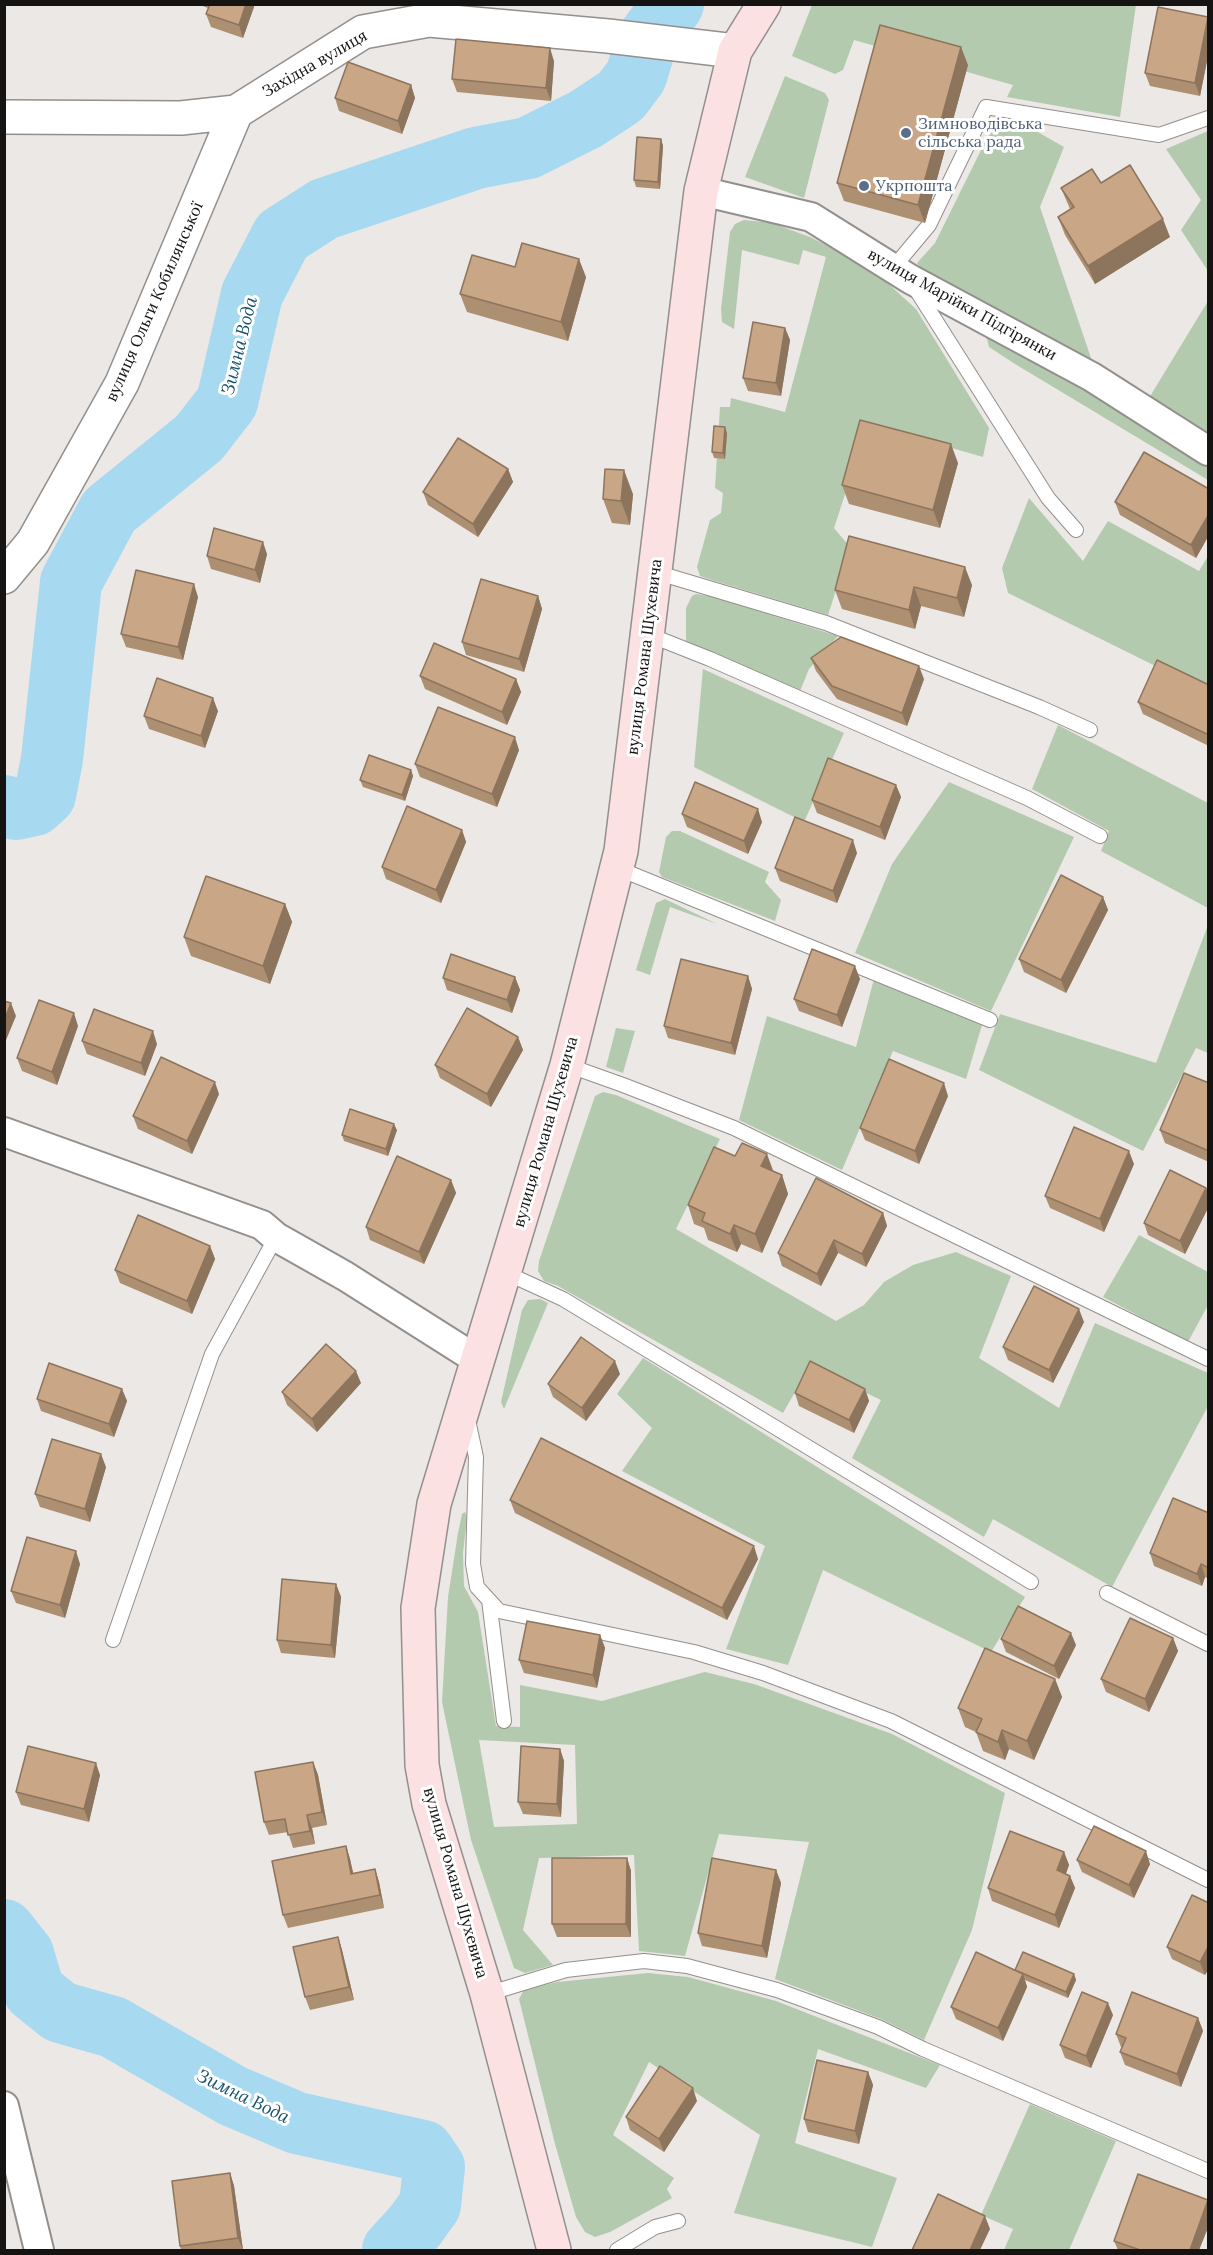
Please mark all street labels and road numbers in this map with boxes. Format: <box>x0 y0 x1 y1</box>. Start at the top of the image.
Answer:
street label: Західна вулиця <box>259 26 371 102</box>
street label: вулиця Ольги Кобилянської <box>102 199 208 405</box>
street label: вулиця Марійки Підгірянки <box>864 245 1060 365</box>
street label: вулиця Романа Шухевича <box>623 558 667 756</box>
street label: вулиця Романа Шухевича <box>510 1034 582 1230</box>
street label: вулиця Романа Шухевича <box>419 1785 491 1981</box>

